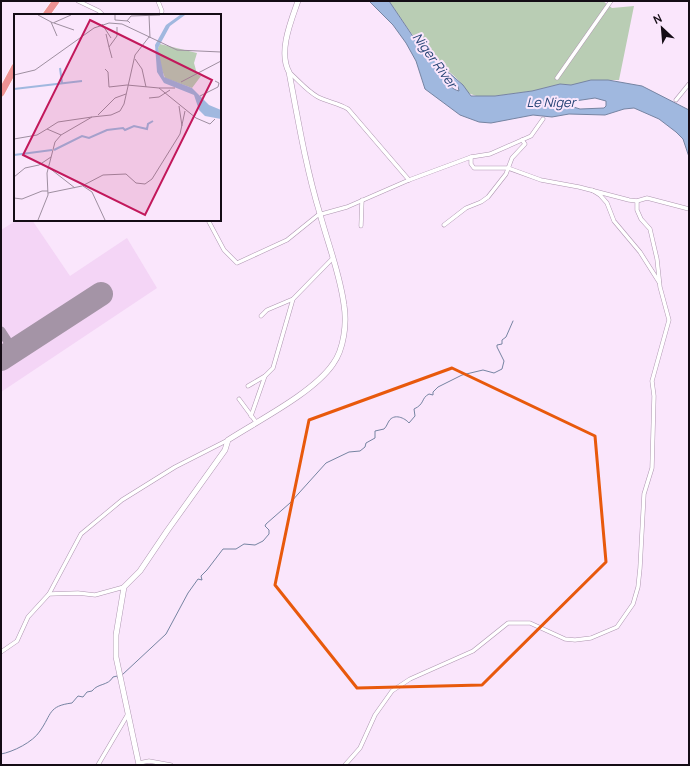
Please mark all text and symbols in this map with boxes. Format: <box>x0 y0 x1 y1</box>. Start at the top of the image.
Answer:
north arrow <box>642 8 682 48</box>
text: N <box>651 10 664 27</box>
inset map <box>14 14 221 221</box>
water label: Niger River <box>409 29 463 93</box>
water label: Le Niger <box>527 93 578 111</box>

